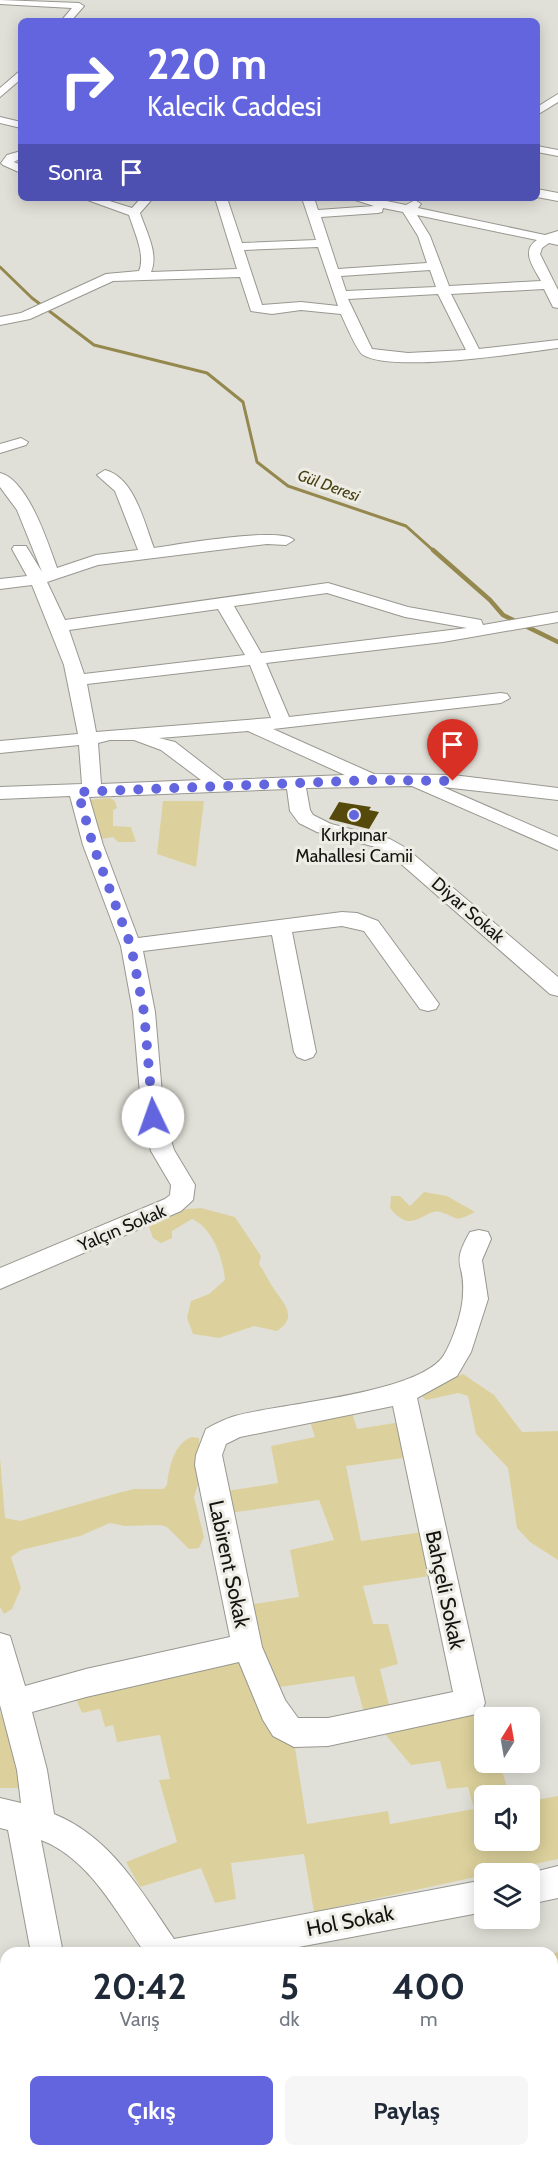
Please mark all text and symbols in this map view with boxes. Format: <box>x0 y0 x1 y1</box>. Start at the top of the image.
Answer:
text: 220 m <box>147 38 267 90</box>
icon: right <box>48 42 126 120</box>
text: Kalecik Caddesi <box>147 90 322 123</box>
icon: arrive <box>115 156 148 189</box>
text: Sonra <box>48 159 103 186</box>
water label: Gül Deresi <box>295 465 363 506</box>
pin <box>427 719 478 781</box>
icon: arrive <box>436 728 469 761</box>
marker: Kırkpınar Mahallesi Camii <box>347 808 361 822</box>
place label: Kırkpınar Mahallesi Camii <box>295 824 413 867</box>
street label: Diyar Sokak <box>427 872 510 948</box>
position arrow <box>121 1085 185 1149</box>
street label: Yalçın Sokak <box>74 1199 170 1257</box>
street label: Labirent Sokak <box>204 1498 255 1631</box>
street label: Bahçeli Sokak <box>421 1528 470 1652</box>
north arrow <box>474 1707 540 1773</box>
map controls <box>474 1707 540 1929</box>
button: sound <box>474 1785 540 1851</box>
button: layers <box>474 1863 540 1929</box>
street label: Hol Sokak <box>304 1900 396 1941</box>
text: 20:42 <box>93 1964 187 2008</box>
text: 5 <box>280 1964 299 2008</box>
text: 400 <box>392 1964 465 2008</box>
text: Varış <box>120 2007 160 2031</box>
text: dk <box>279 2007 299 2031</box>
text: m <box>420 2007 437 2031</box>
button: Çıkış <box>30 2076 273 2145</box>
button: Paylaş <box>285 2076 528 2145</box>

